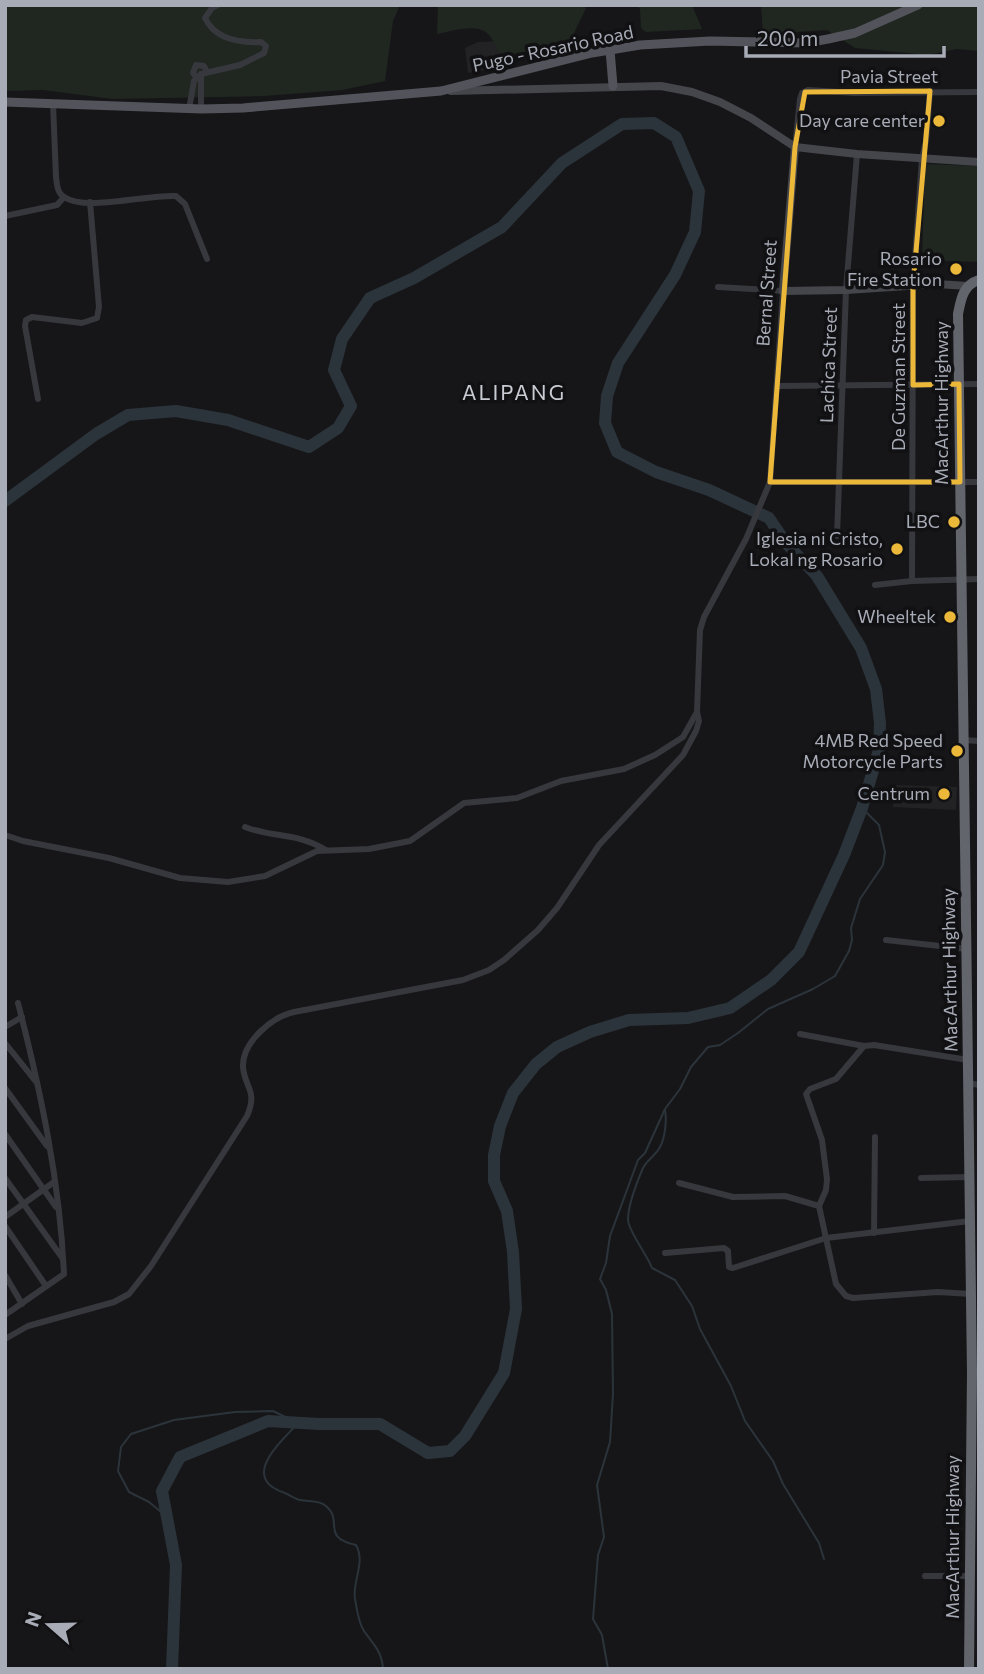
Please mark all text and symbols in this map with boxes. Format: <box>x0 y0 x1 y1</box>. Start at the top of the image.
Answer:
scale bar <box>746 14 944 58</box>
street label: Pugo - Rosario Road <box>470 20 635 76</box>
text: 200 m <box>757 25 818 50</box>
street label: Pavia Street <box>840 65 938 87</box>
place label: Day care center <box>799 109 925 131</box>
marker: Day care center <box>931 113 947 129</box>
street label: Bernal Street <box>751 239 781 347</box>
place label: Rosario Fire Station <box>847 247 942 290</box>
marker: Rosario Fire Station <box>948 261 964 277</box>
street label: De Guzman Street <box>887 303 909 451</box>
street label: Lachica Street <box>815 307 841 423</box>
street label: MacArthur Highway <box>930 321 952 485</box>
district label: ALIPANG <box>462 379 566 404</box>
place label: LBC <box>906 510 940 532</box>
marker: LBC <box>946 514 962 530</box>
place label: Iglesia ni Cristo, Lokal ng Rosario <box>749 527 883 570</box>
marker: Iglesia ni Cristo, Lokal ng Rosario <box>889 541 905 557</box>
place label: Wheeltek <box>857 605 936 627</box>
marker: Wheeltek <box>942 609 958 625</box>
place label: 4MB Red Speed Motorcycle Parts <box>803 729 943 772</box>
marker: 4MB Red Speed Motorcycle Parts <box>949 743 965 759</box>
place label: Centrum <box>858 782 930 804</box>
marker: Centrum <box>936 786 952 802</box>
street label: MacArthur Highway <box>937 888 961 1052</box>
street label: MacArthur Highway <box>941 1455 963 1619</box>
north arrow <box>14 1590 84 1660</box>
text: N <box>19 1608 46 1630</box>

